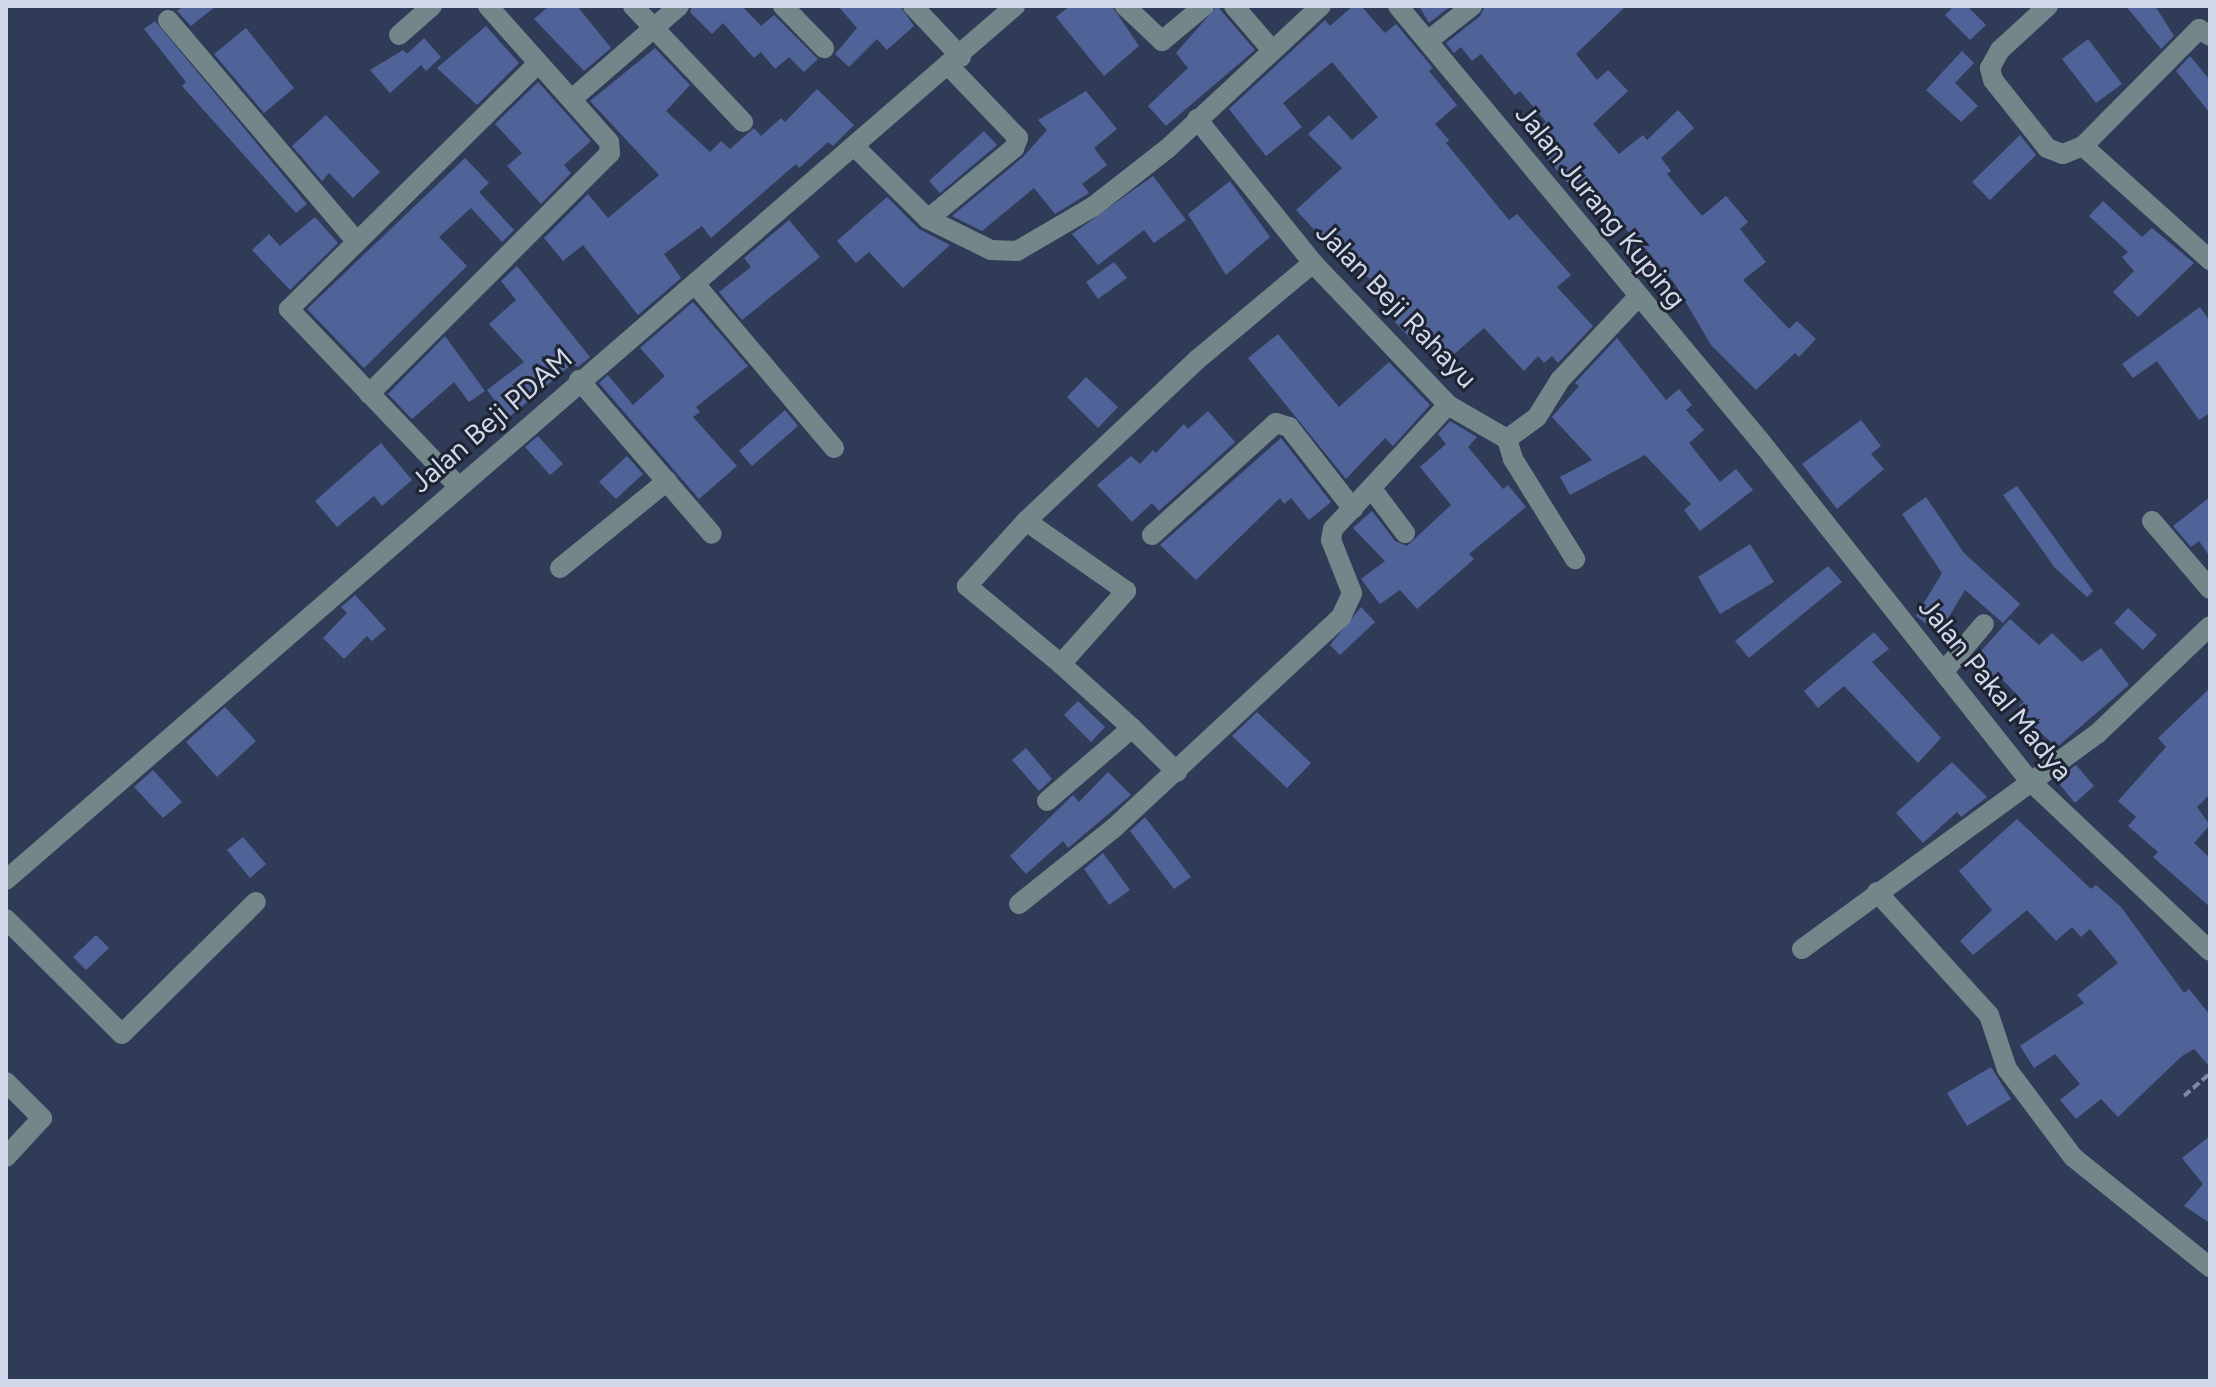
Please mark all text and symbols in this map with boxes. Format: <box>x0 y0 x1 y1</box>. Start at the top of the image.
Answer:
street label: Jalan Jurang Kuping <box>1509 97 1693 315</box>
street label: Jalan Beji Rahayu <box>1310 215 1484 395</box>
street label: Jalan Beji PDAM <box>403 341 579 499</box>
street label: Jalan Pakal Madya <box>1912 591 2080 787</box>

